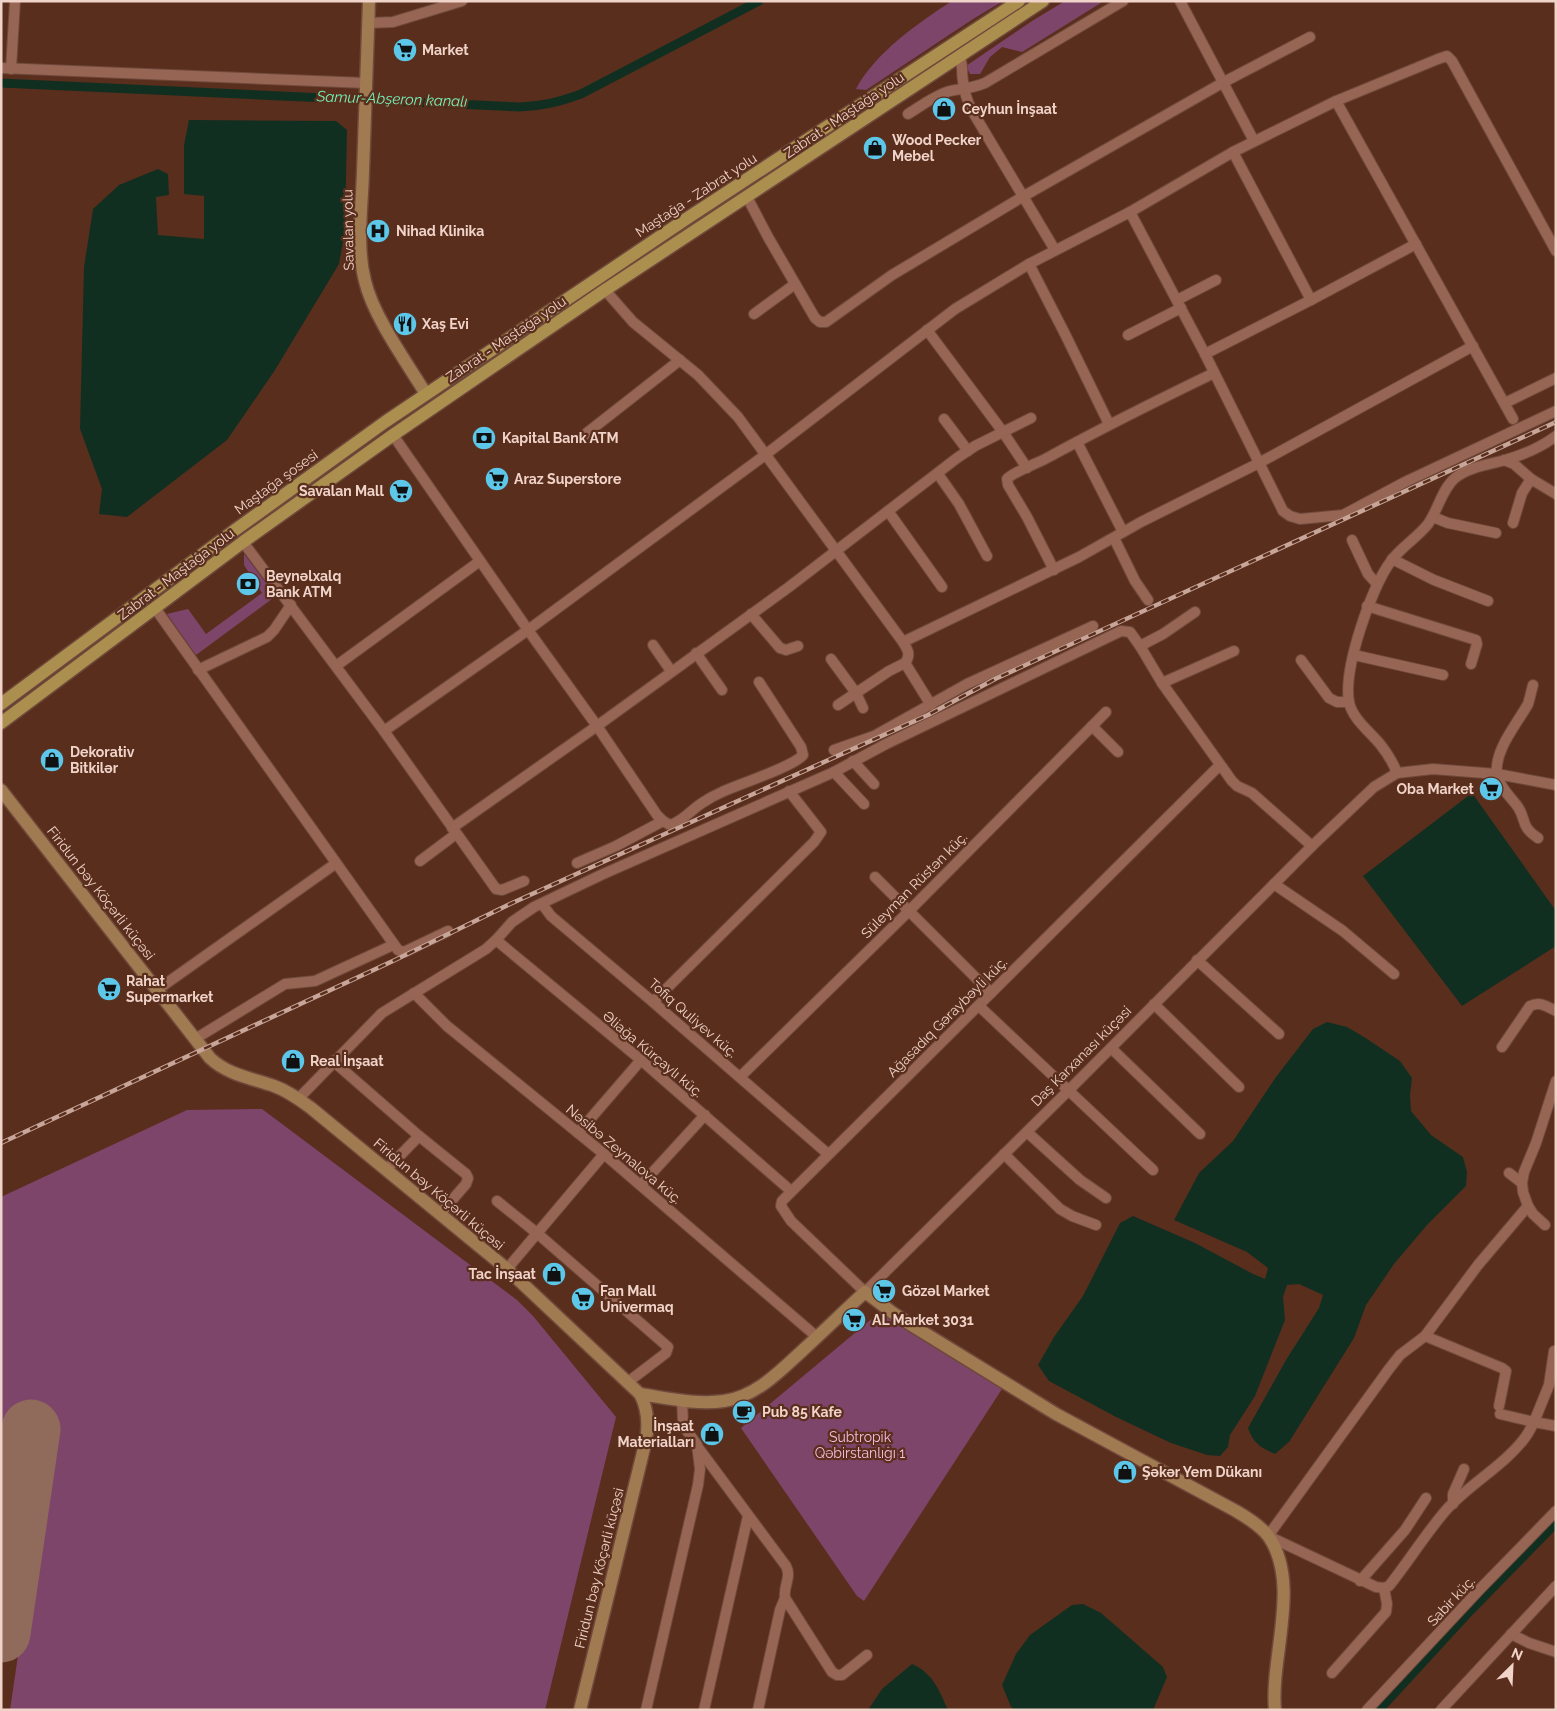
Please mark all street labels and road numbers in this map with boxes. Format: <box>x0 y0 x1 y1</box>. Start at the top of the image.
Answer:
street label: Zabrat - Maştağa yolu <box>781 69 907 161</box>
street label: Maştağa - Zabrat yolu <box>632 150 760 240</box>
street label: Savalan yolu <box>339 189 357 271</box>
street label: Zabrat - Maştağa yolu <box>443 293 569 385</box>
street label: Maştağa şosesi <box>231 447 321 517</box>
street label: Zabrat - Maştağa yolu <box>115 525 237 623</box>
street label: Firidun bəy Köçərli küçəsi <box>44 823 158 963</box>
street label: Süleyman Rüstən küç. <box>858 829 970 941</box>
street label: Ağasadıq Gəraybəyli küç. <box>884 954 1010 1080</box>
street label: Tofiq Quliyev küç. <box>645 975 741 1061</box>
street label: Daş Karxanası küçəsi <box>1028 1003 1134 1109</box>
street label: Əliağa Kürçaylı küç. <box>600 1008 706 1100</box>
street label: Nəsibə Zeynalova küç. <box>563 1101 685 1207</box>
street label: Firidun bəy Köçərli küçəsi <box>371 1135 507 1253</box>
street label: Firidun bəy Köçərli küçəsi <box>571 1486 627 1650</box>
street label: Sabir küç. <box>1424 1573 1478 1629</box>

